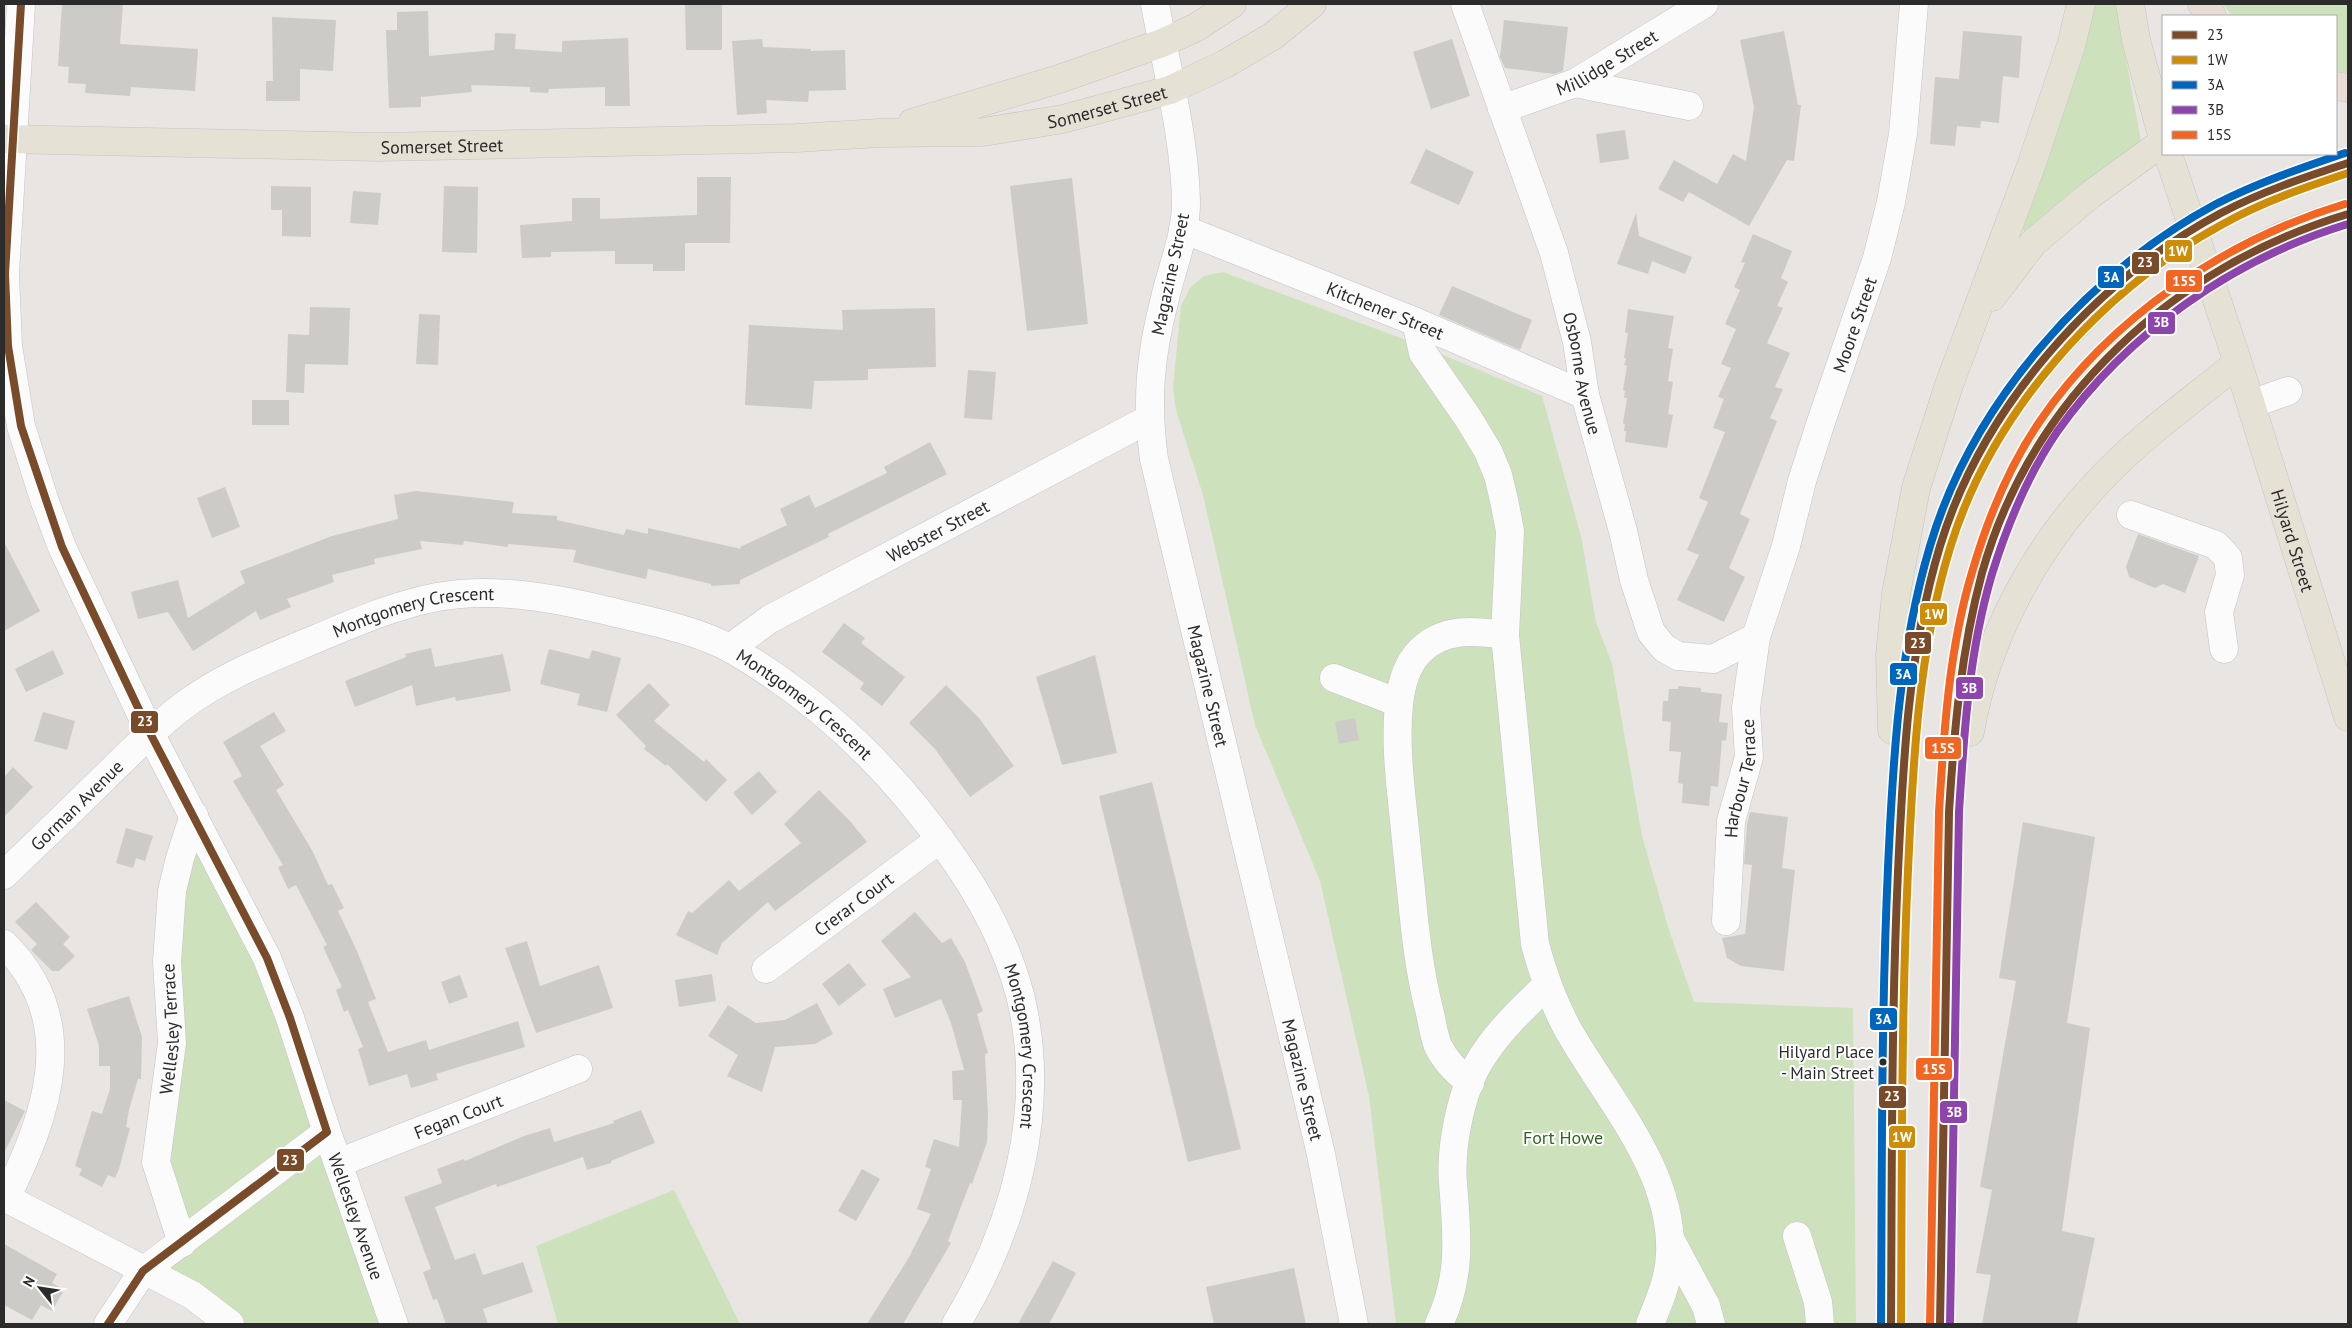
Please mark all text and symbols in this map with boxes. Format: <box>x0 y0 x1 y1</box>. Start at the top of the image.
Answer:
legend <box>2162 15 2337 155</box>
street label: Millidge Street <box>1553 24 1662 100</box>
text: 23 <box>2207 25 2223 44</box>
text: 1W <box>2207 50 2228 69</box>
text: 3A <box>2207 75 2224 94</box>
street label: Somerset Street <box>1046 80 1169 133</box>
text: 3B <box>2207 100 2224 119</box>
text: 15S <box>2207 125 2231 144</box>
street label: Somerset Street <box>380 133 504 158</box>
street label: Magazine Street <box>1146 211 1194 337</box>
line badge: 1W <box>2164 239 2193 263</box>
text: 1W <box>2168 242 2189 260</box>
line badge: 23 <box>2131 251 2160 275</box>
text: 23 <box>2137 253 2153 271</box>
line badge: 3A <box>2097 265 2125 289</box>
text: 3A <box>2103 268 2120 286</box>
line badge: 15S <box>2165 269 2203 293</box>
text: 15S <box>2172 272 2196 290</box>
street label: Moore Street <box>1827 274 1881 376</box>
street label: Kitchener Street <box>1323 276 1448 344</box>
street label: Osborne Avenue <box>1558 309 1607 437</box>
line badge: 3B <box>2147 311 2176 335</box>
text: 3B <box>2153 313 2169 331</box>
street label: Hilyard Street <box>2266 486 2320 594</box>
street label: Webster Street <box>883 494 993 567</box>
street label: Montgomery Crescent <box>329 581 495 642</box>
line badge: 1W <box>1919 602 1948 626</box>
text: 1W <box>1924 605 1945 623</box>
street label: Magazine Street <box>1183 623 1234 749</box>
line badge: 23 <box>1904 631 1932 655</box>
text: 23 <box>1910 634 1926 652</box>
street label: Montgomery Crescent <box>732 643 878 764</box>
line badge: 3A <box>1889 662 1918 686</box>
text: 3A <box>1895 665 1912 683</box>
line badge: 3B <box>1955 676 1984 700</box>
text: 3B <box>1961 679 1977 697</box>
line badge: 23 <box>130 710 159 734</box>
text: 23 <box>137 712 153 730</box>
street label: Harbour Terrace <box>1719 718 1760 838</box>
line badge: 15S <box>1924 736 1962 760</box>
text: 15S <box>1931 739 1955 757</box>
street label: Gorman Avenue <box>25 755 128 855</box>
street label: Crerar Court <box>809 867 897 941</box>
street label: Montgomery Crescent <box>999 960 1042 1130</box>
street label: Wellesley Terrace <box>154 963 184 1096</box>
line badge: 3A <box>1869 1007 1898 1031</box>
text: 3A <box>1875 1010 1892 1028</box>
street label: Magazine Street <box>1277 1016 1329 1143</box>
place label: Hilyard Place - Main Street <box>1778 1041 1874 1084</box>
marker: Hilyard Place - Main Street <box>1878 1057 1888 1067</box>
line badge: 15S <box>1915 1057 1953 1081</box>
text: 15S <box>1922 1060 1946 1078</box>
line badge: 23 <box>1878 1085 1907 1109</box>
text: 23 <box>1884 1087 1900 1105</box>
street label: Fegan Court <box>410 1088 506 1144</box>
line badge: 3B <box>1939 1100 1968 1124</box>
text: 3B <box>1946 1103 1962 1121</box>
line badge: 1W <box>1888 1125 1916 1149</box>
park label: Fort Howe <box>1523 1126 1603 1149</box>
text: 1W <box>1892 1128 1913 1146</box>
line badge: 23 <box>276 1148 305 1172</box>
street label: Wellesley Avenue <box>324 1150 389 1283</box>
text: 23 <box>282 1151 298 1169</box>
north arrow <box>15 1263 65 1313</box>
text: N <box>19 1273 39 1290</box>

